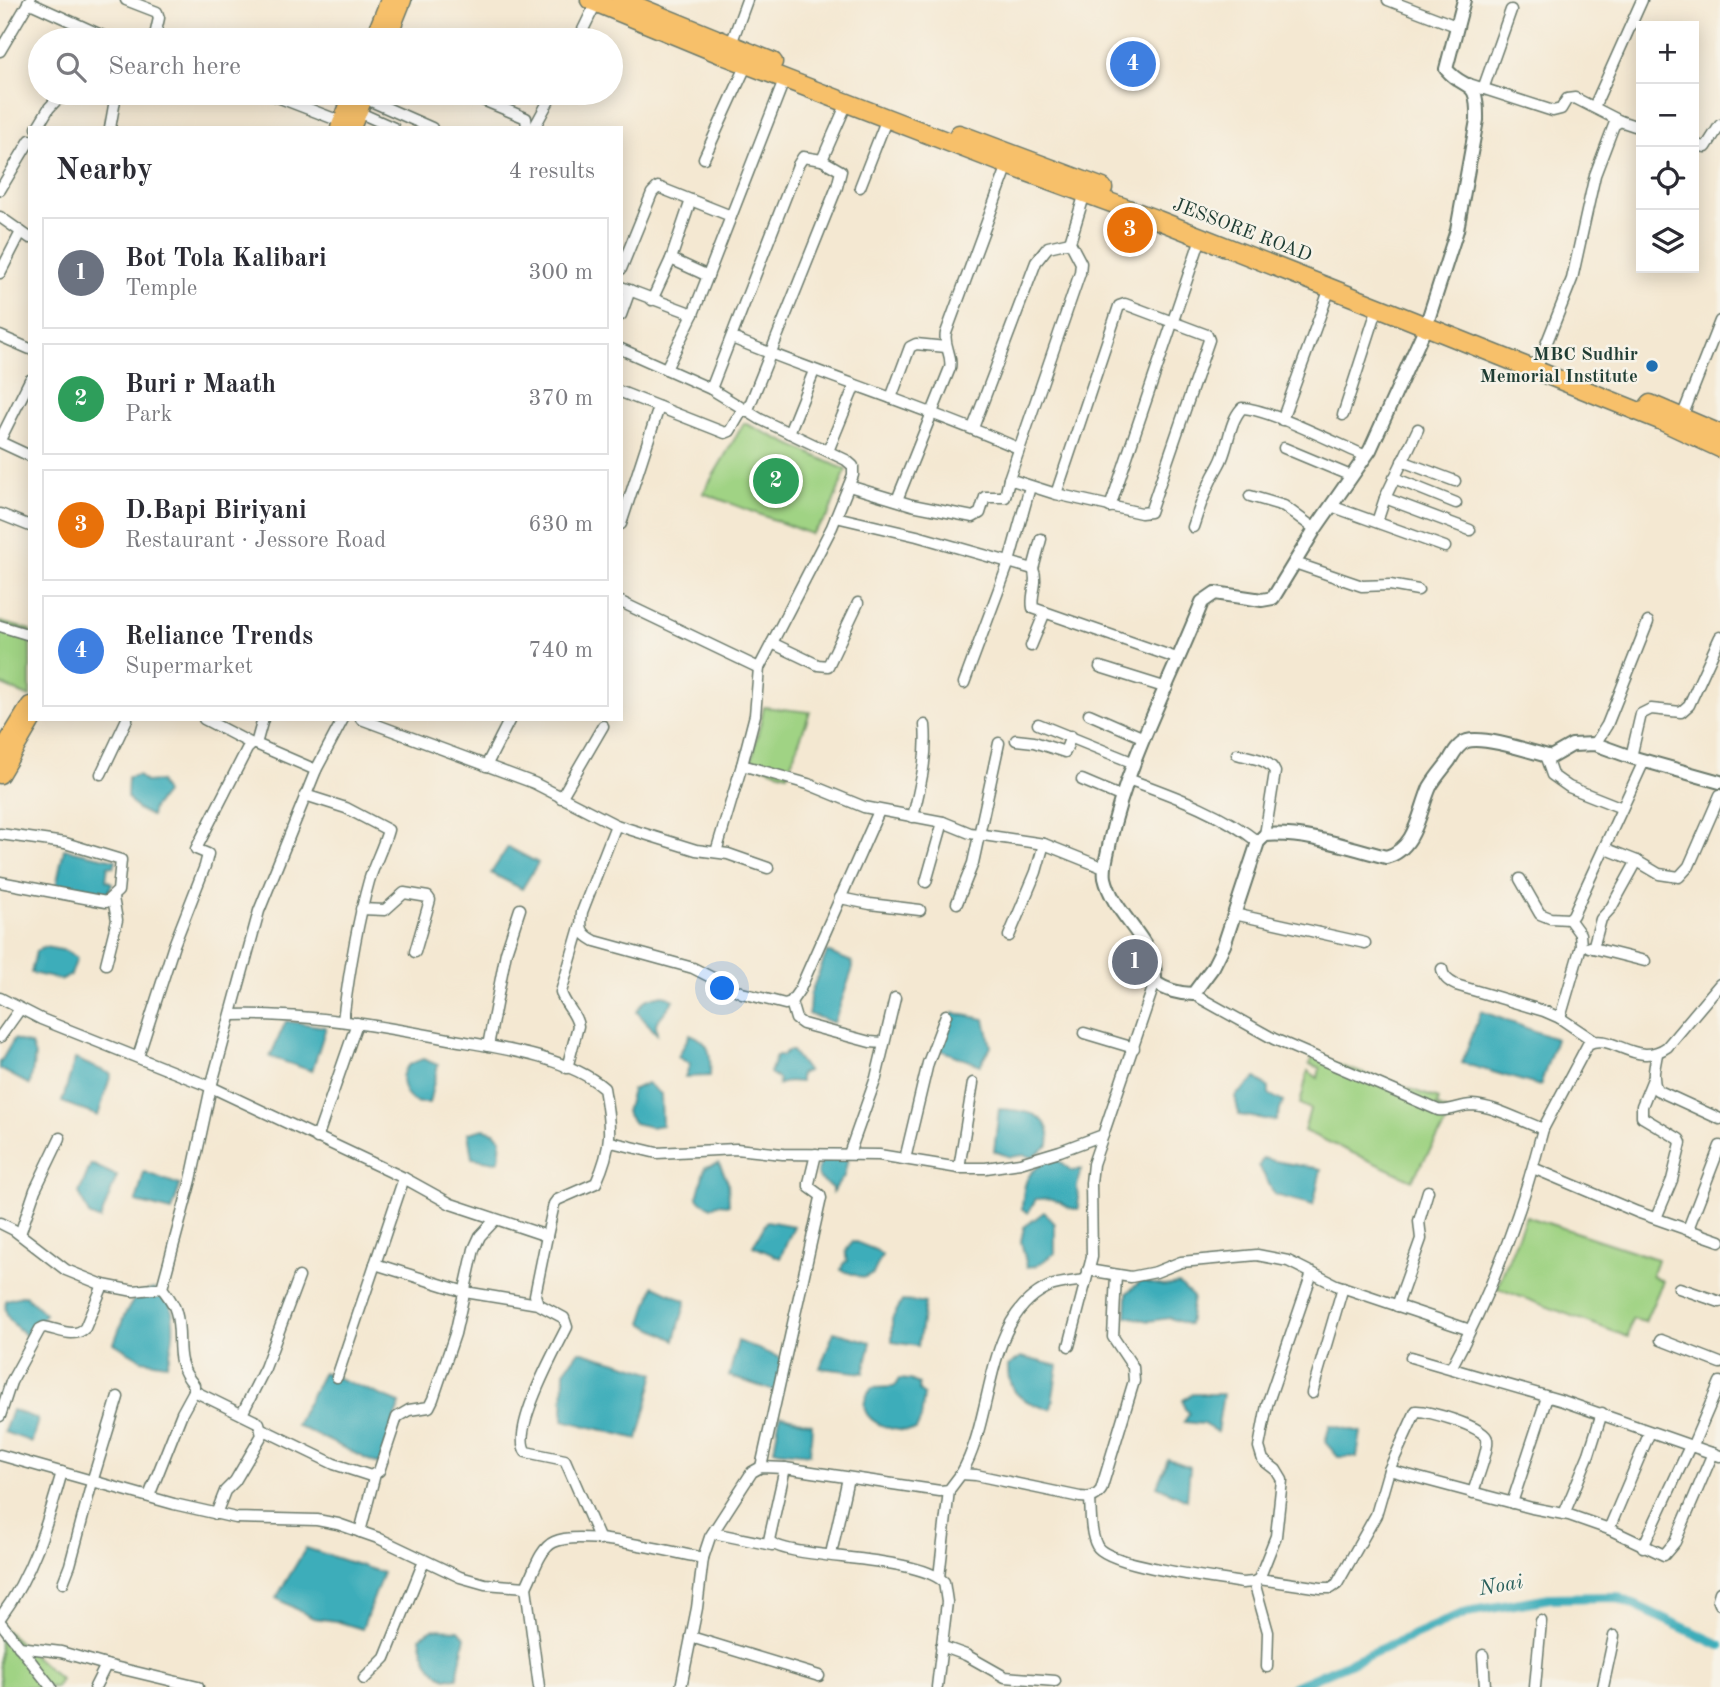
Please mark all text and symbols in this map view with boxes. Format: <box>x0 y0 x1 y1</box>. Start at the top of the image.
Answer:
map controls <box>1636 21 1699 273</box>
button: + <box>1636 21 1699 84</box>
search box <box>28 28 623 105</box>
pin: 4 <box>1110 38 1156 90</box>
icon: search <box>52 48 90 86</box>
text: Search here <box>108 54 241 80</box>
button: − <box>1636 84 1699 147</box>
button: locate <box>1636 147 1699 210</box>
text: Nearby <box>56 156 153 186</box>
text: 4 results <box>509 160 595 183</box>
street label: JESSORE ROAD <box>1170 196 1314 266</box>
pin: 3 <box>1107 204 1153 256</box>
button: layers <box>1636 210 1699 273</box>
text: Bot Tola Kalibari <box>125 246 327 272</box>
text: 1 <box>74 261 88 284</box>
text: 300 m <box>528 261 593 284</box>
text: Temple <box>125 277 197 300</box>
place label: MBC Sudhir Memorial Institute <box>1480 346 1638 387</box>
marker: MBC Sudhir Memorial Institute <box>1644 358 1660 374</box>
text: Buri r Maath <box>125 372 276 398</box>
text: 2 <box>74 387 88 410</box>
text: 370 m <box>528 387 593 410</box>
text: Park <box>125 403 172 426</box>
pin: 2 <box>753 455 799 507</box>
text: D.Bapi Biriyani <box>125 498 307 524</box>
text: 3 <box>74 513 88 536</box>
text: 630 m <box>528 513 593 536</box>
text: Restaurant · Jessore Road <box>125 529 386 552</box>
text: Reliance Trends <box>125 624 313 650</box>
text: 4 <box>74 639 88 662</box>
text: 740 m <box>528 639 593 662</box>
text: Supermarket <box>125 655 253 678</box>
pin: 1 <box>1112 936 1158 988</box>
your location <box>705 971 739 1005</box>
water label: Noai <box>1476 1572 1525 1600</box>

